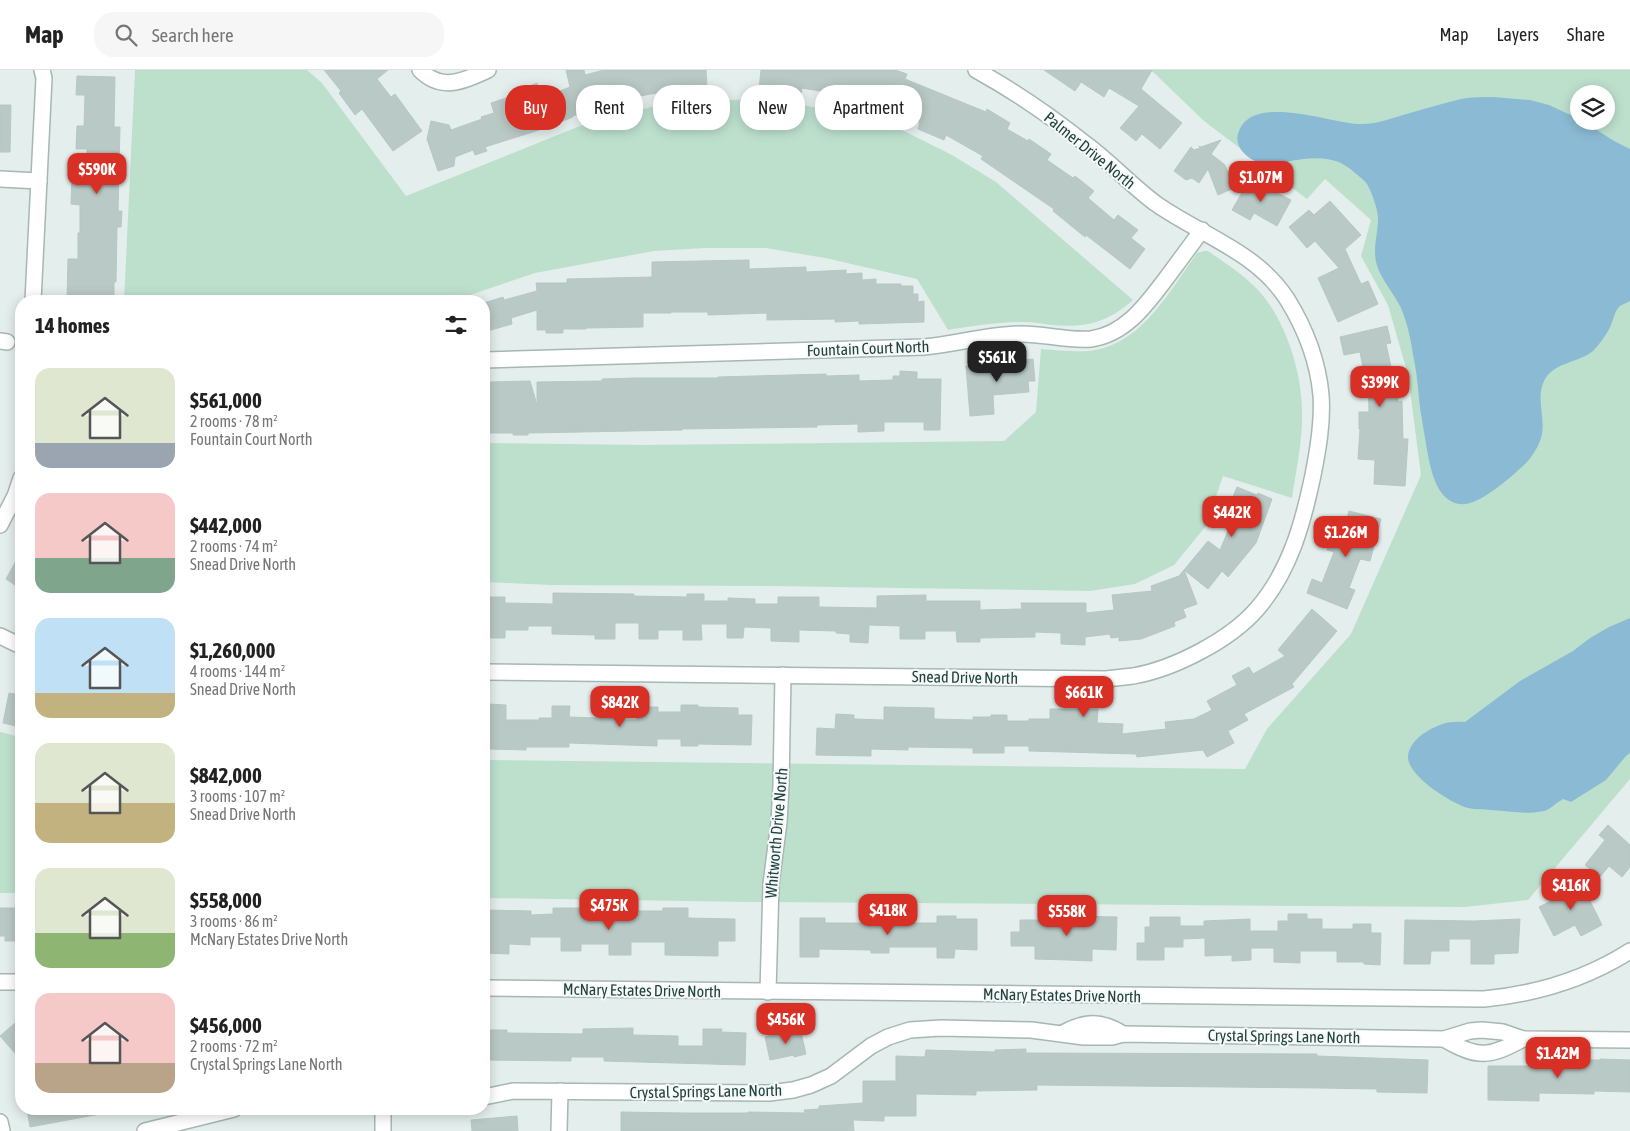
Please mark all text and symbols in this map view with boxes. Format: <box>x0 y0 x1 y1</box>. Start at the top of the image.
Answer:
search box <box>94 12 444 57</box>
text: Map <box>25 21 64 48</box>
icon: search <box>112 21 140 49</box>
text: Search here <box>152 24 234 46</box>
text: Map <box>1439 24 1468 45</box>
text: Layers <box>1496 24 1539 45</box>
text: Share <box>1567 24 1605 45</box>
chip: Buy <box>505 85 566 130</box>
chip: Rent <box>576 85 643 130</box>
chip: Filters <box>653 85 730 130</box>
chip: New <box>740 85 805 130</box>
chip: Apartment <box>815 85 922 130</box>
map controls <box>1570 85 1615 130</box>
button: layers <box>1570 85 1615 130</box>
street label: Palmer Drive North <box>1041 108 1139 192</box>
pin: $590K <box>62 152 132 195</box>
text: $590K <box>78 160 116 178</box>
pin: $1.07M <box>1220 160 1302 203</box>
text: $1.07M <box>1240 168 1282 186</box>
icon: filters <box>442 311 470 339</box>
text: 14 homes <box>35 313 110 337</box>
street label: Fountain Court North <box>806 337 930 359</box>
pin: $561K <box>962 340 1032 383</box>
text: $561K <box>978 348 1016 366</box>
pin: $399K <box>1345 366 1415 408</box>
text: $399K <box>1361 373 1399 391</box>
icon: home <box>75 388 135 448</box>
text: $561,000 <box>190 388 262 412</box>
text: 2 rooms · 78 m² <box>190 412 278 430</box>
text: Fountain Court North <box>190 430 313 448</box>
pin: $442K <box>1197 496 1267 538</box>
text: $442K <box>1213 503 1251 521</box>
icon: home <box>75 513 135 573</box>
text: $442,000 <box>190 513 262 537</box>
pin: $1.26M <box>1305 516 1387 558</box>
text: $1.26M <box>1325 523 1367 541</box>
text: 2 rooms · 74 m² <box>190 537 278 555</box>
text: Snead Drive North <box>190 555 296 573</box>
icon: home <box>75 638 135 698</box>
text: $1,260,000 <box>190 638 275 662</box>
text: 4 rooms · 144 m² <box>190 662 285 680</box>
street label: Snead Drive North <box>912 667 1018 687</box>
pin: $661K <box>1049 676 1119 718</box>
text: Snead Drive North <box>190 680 296 698</box>
text: $661K <box>1065 683 1103 701</box>
pin: $842K <box>585 686 655 728</box>
text: $842K <box>601 693 639 711</box>
icon: home <box>75 763 135 823</box>
text: $842,000 <box>190 763 262 787</box>
street label: Whitworth Drive North <box>761 767 791 899</box>
text: 3 rooms · 107 m² <box>190 787 285 805</box>
text: Snead Drive North <box>190 805 296 823</box>
pin: $416K <box>1536 868 1606 911</box>
text: $416K <box>1552 876 1590 894</box>
icon: home <box>75 888 135 948</box>
text: $558,000 <box>190 888 262 912</box>
pin: $475K <box>574 888 644 931</box>
pin: $418K <box>853 894 923 936</box>
pin: $558K <box>1032 894 1102 937</box>
text: $475K <box>590 896 628 914</box>
text: $418K <box>869 901 907 919</box>
text: $558K <box>1048 902 1086 920</box>
text: 3 rooms · 86 m² <box>190 912 278 930</box>
text: McNary Estates Drive North <box>190 930 348 948</box>
street label: McNary Estates Drive North <box>563 980 721 1001</box>
street label: McNary Estates Drive North <box>983 985 1141 1006</box>
pin: $456K <box>751 1002 821 1045</box>
text: $456K <box>767 1010 805 1028</box>
icon: home <box>75 1013 135 1073</box>
text: $456,000 <box>190 1013 262 1037</box>
street label: Crystal Springs Lane North <box>1208 1026 1360 1047</box>
pin: $1.42M <box>1517 1036 1599 1079</box>
text: 2 rooms · 72 m² <box>190 1037 278 1055</box>
text: $1.42M <box>1537 1044 1579 1062</box>
text: Crystal Springs Lane North <box>190 1055 343 1073</box>
street label: Crystal Springs Lane North <box>630 1081 782 1102</box>

